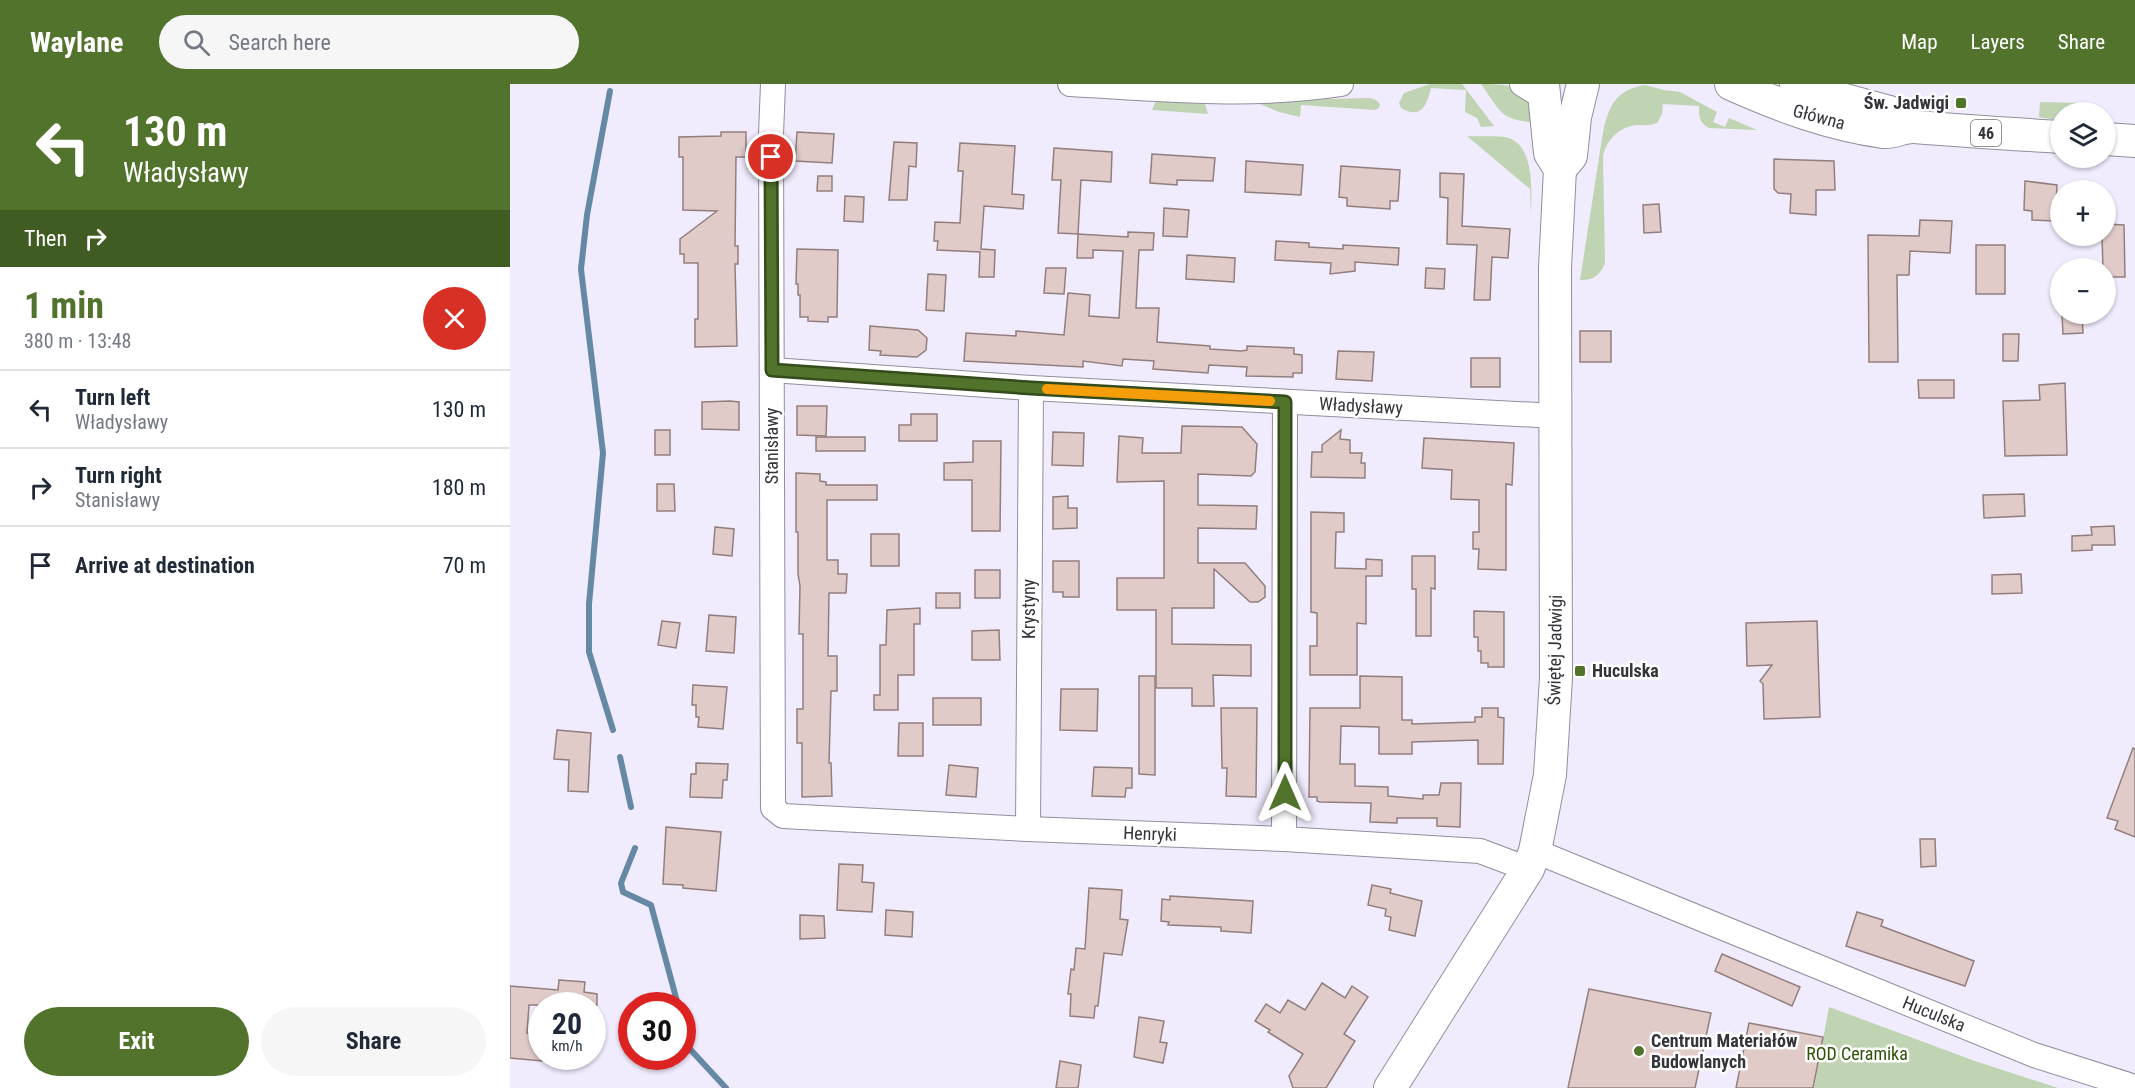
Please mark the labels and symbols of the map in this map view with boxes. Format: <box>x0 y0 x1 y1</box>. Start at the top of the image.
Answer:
place label: Św. Jadwigi <box>1864 92 1949 113</box>
marker: Św. Jadwigi <box>1954 96 1968 110</box>
street label: Główna <box>1791 99 1848 134</box>
road number: 46 <box>1971 120 2001 146</box>
pin <box>745 131 796 182</box>
street label: Władysławy <box>1319 393 1404 418</box>
street label: Stanisławy <box>761 407 782 484</box>
street label: Krystyny <box>1018 578 1039 639</box>
street label: Świętej Jadwigi <box>1543 595 1566 705</box>
place label: Huculska <box>1592 660 1659 681</box>
marker: Huculska <box>1573 664 1587 678</box>
position arrow <box>1253 761 1317 825</box>
street label: Henryki <box>1123 822 1177 845</box>
street label: Huculska <box>1900 991 1969 1036</box>
speed limit sign: 30 <box>618 992 696 1070</box>
place label: Centrum Materiałów Budowlanych <box>1651 1030 1798 1072</box>
park label: ROD Ceramika <box>1806 1043 1908 1064</box>
marker: Centrum Materiałów Budowlanych <box>1632 1044 1646 1058</box>

